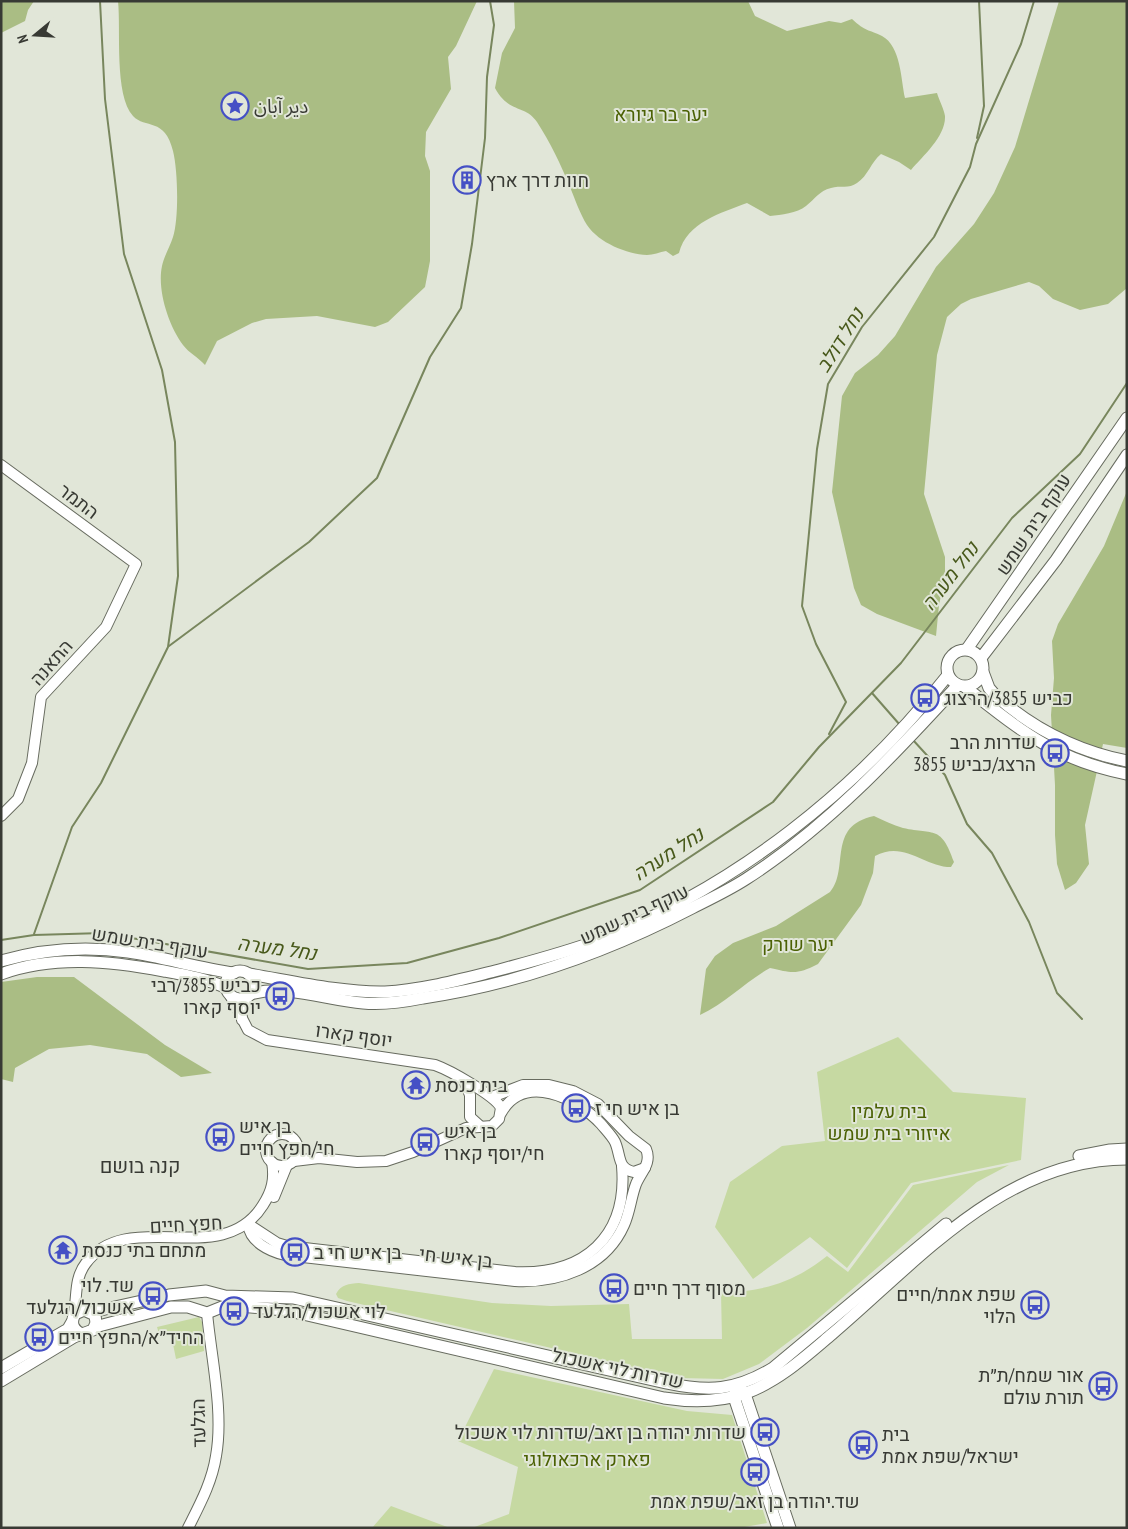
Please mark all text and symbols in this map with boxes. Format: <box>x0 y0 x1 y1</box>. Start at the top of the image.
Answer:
north arrow <box>10 10 60 60</box>
text: N <box>13 33 32 45</box>
place icon: دير آبان <box>220 91 250 121</box>
place label: دير آبان <box>254 94 308 118</box>
park label: יער בר גיורא <box>614 102 708 126</box>
building icon: חוות דרך ארץ <box>452 165 482 195</box>
place label: חוות דרך ארץ <box>486 168 589 192</box>
water label: נחל דולב <box>810 302 871 377</box>
street label: עוקף בית שמש <box>990 469 1076 579</box>
street label: התמר <box>54 478 104 524</box>
water label: נחל מערה <box>916 535 985 616</box>
street label: התאנה <box>24 634 78 690</box>
bus stop icon: כביש 3855/הרצוג <box>910 683 940 713</box>
place label: כביש 3855/הרצוג <box>944 686 1073 710</box>
place label: שדרות הרב הרצג/כביש 3855 <box>913 730 1036 776</box>
bus stop icon: שדרות הרב הרצג/כביש 3855 <box>1040 738 1070 768</box>
water label: נחל מערה <box>627 820 710 887</box>
street label: עוקף בית שמש <box>576 878 692 950</box>
street label: עוקף בית שמש <box>90 921 210 963</box>
water label: נחל מערה <box>236 930 320 967</box>
park label: יער שורק <box>762 932 834 956</box>
place label: כביש 3855/רבי יוסף קארו <box>151 973 261 1019</box>
bus stop icon: כביש 3855/רבי יוסף קארו <box>265 981 295 1011</box>
street label: יוסף קארו <box>314 1018 394 1052</box>
temple icon: בית כנסת <box>401 1070 431 1100</box>
place label: בית כנסת <box>435 1073 508 1097</box>
bus stop icon: בן איש חי ז <box>561 1093 591 1123</box>
place label: בן איש חי ז <box>595 1096 680 1120</box>
park label: בית עלמין איזורי בית שמש <box>827 1099 951 1145</box>
place label: בן איש חי/חפץ חיים <box>239 1114 335 1160</box>
place label: בן איש חי/יוסף קארו <box>444 1119 545 1165</box>
bus stop icon: בן איש חי/חפץ חיים <box>205 1122 235 1152</box>
bus stop icon: בן איש חי/יוסף קארו <box>410 1127 440 1157</box>
district label: קנה בושם <box>100 1153 180 1179</box>
street label: חפץ חיים <box>149 1210 223 1238</box>
temple icon: מתחם בתי כנסת <box>48 1235 78 1265</box>
bus stop icon: בן איש חי ב <box>280 1237 310 1267</box>
place label: מתחם בתי כנסת <box>82 1238 206 1262</box>
place label: בן איש חי ב <box>314 1240 402 1264</box>
street label: בן איש חי <box>418 1241 494 1273</box>
place label: שד. לוי אשכול/הגלעד <box>26 1273 134 1319</box>
bus stop icon: מסוף דרך חיים <box>599 1273 629 1303</box>
place label: מסוף דרך חיים <box>633 1276 746 1300</box>
bus stop icon: שד. לוי אשכול/הגלעד <box>138 1281 168 1311</box>
place label: שפת אמת/חיים הלוי <box>896 1282 1016 1328</box>
bus stop icon: שפת אמת/חיים הלוי <box>1020 1290 1050 1320</box>
bus stop icon: לוי אשכול/הגלעד <box>219 1296 249 1326</box>
place label: לוי אשכול/הגלעד <box>253 1299 386 1323</box>
bus stop icon: החיד״א/החפץ חיים <box>24 1322 54 1352</box>
place label: החיד״א/החפץ חיים <box>58 1325 204 1349</box>
street label: שדרות לוי אשכול <box>550 1342 686 1394</box>
place label: אור שמח/ת״ת תורת עולם <box>979 1363 1084 1409</box>
bus stop icon: אור שמח/ת״ת תורת עולם <box>1088 1371 1118 1401</box>
street label: הגלעד <box>186 1398 210 1448</box>
bus stop icon: שדרות יהודה בן זאב/שדרות לוי אשכול <box>750 1417 780 1447</box>
place label: שדרות יהודה בן זאב/שדרות לוי אשכול <box>455 1420 746 1444</box>
place label: בית ישראל/שפת אמת <box>882 1422 1019 1468</box>
bus stop icon: בית ישראל/שפת אמת <box>848 1430 878 1460</box>
park label: פארק ארכאולוגי <box>523 1447 651 1471</box>
bus stop icon: שד.יהודה בן זאב/שפת אמת <box>740 1457 770 1487</box>
place label: שד.יהודה בן זאב/שפת אמת <box>651 1489 860 1513</box>

